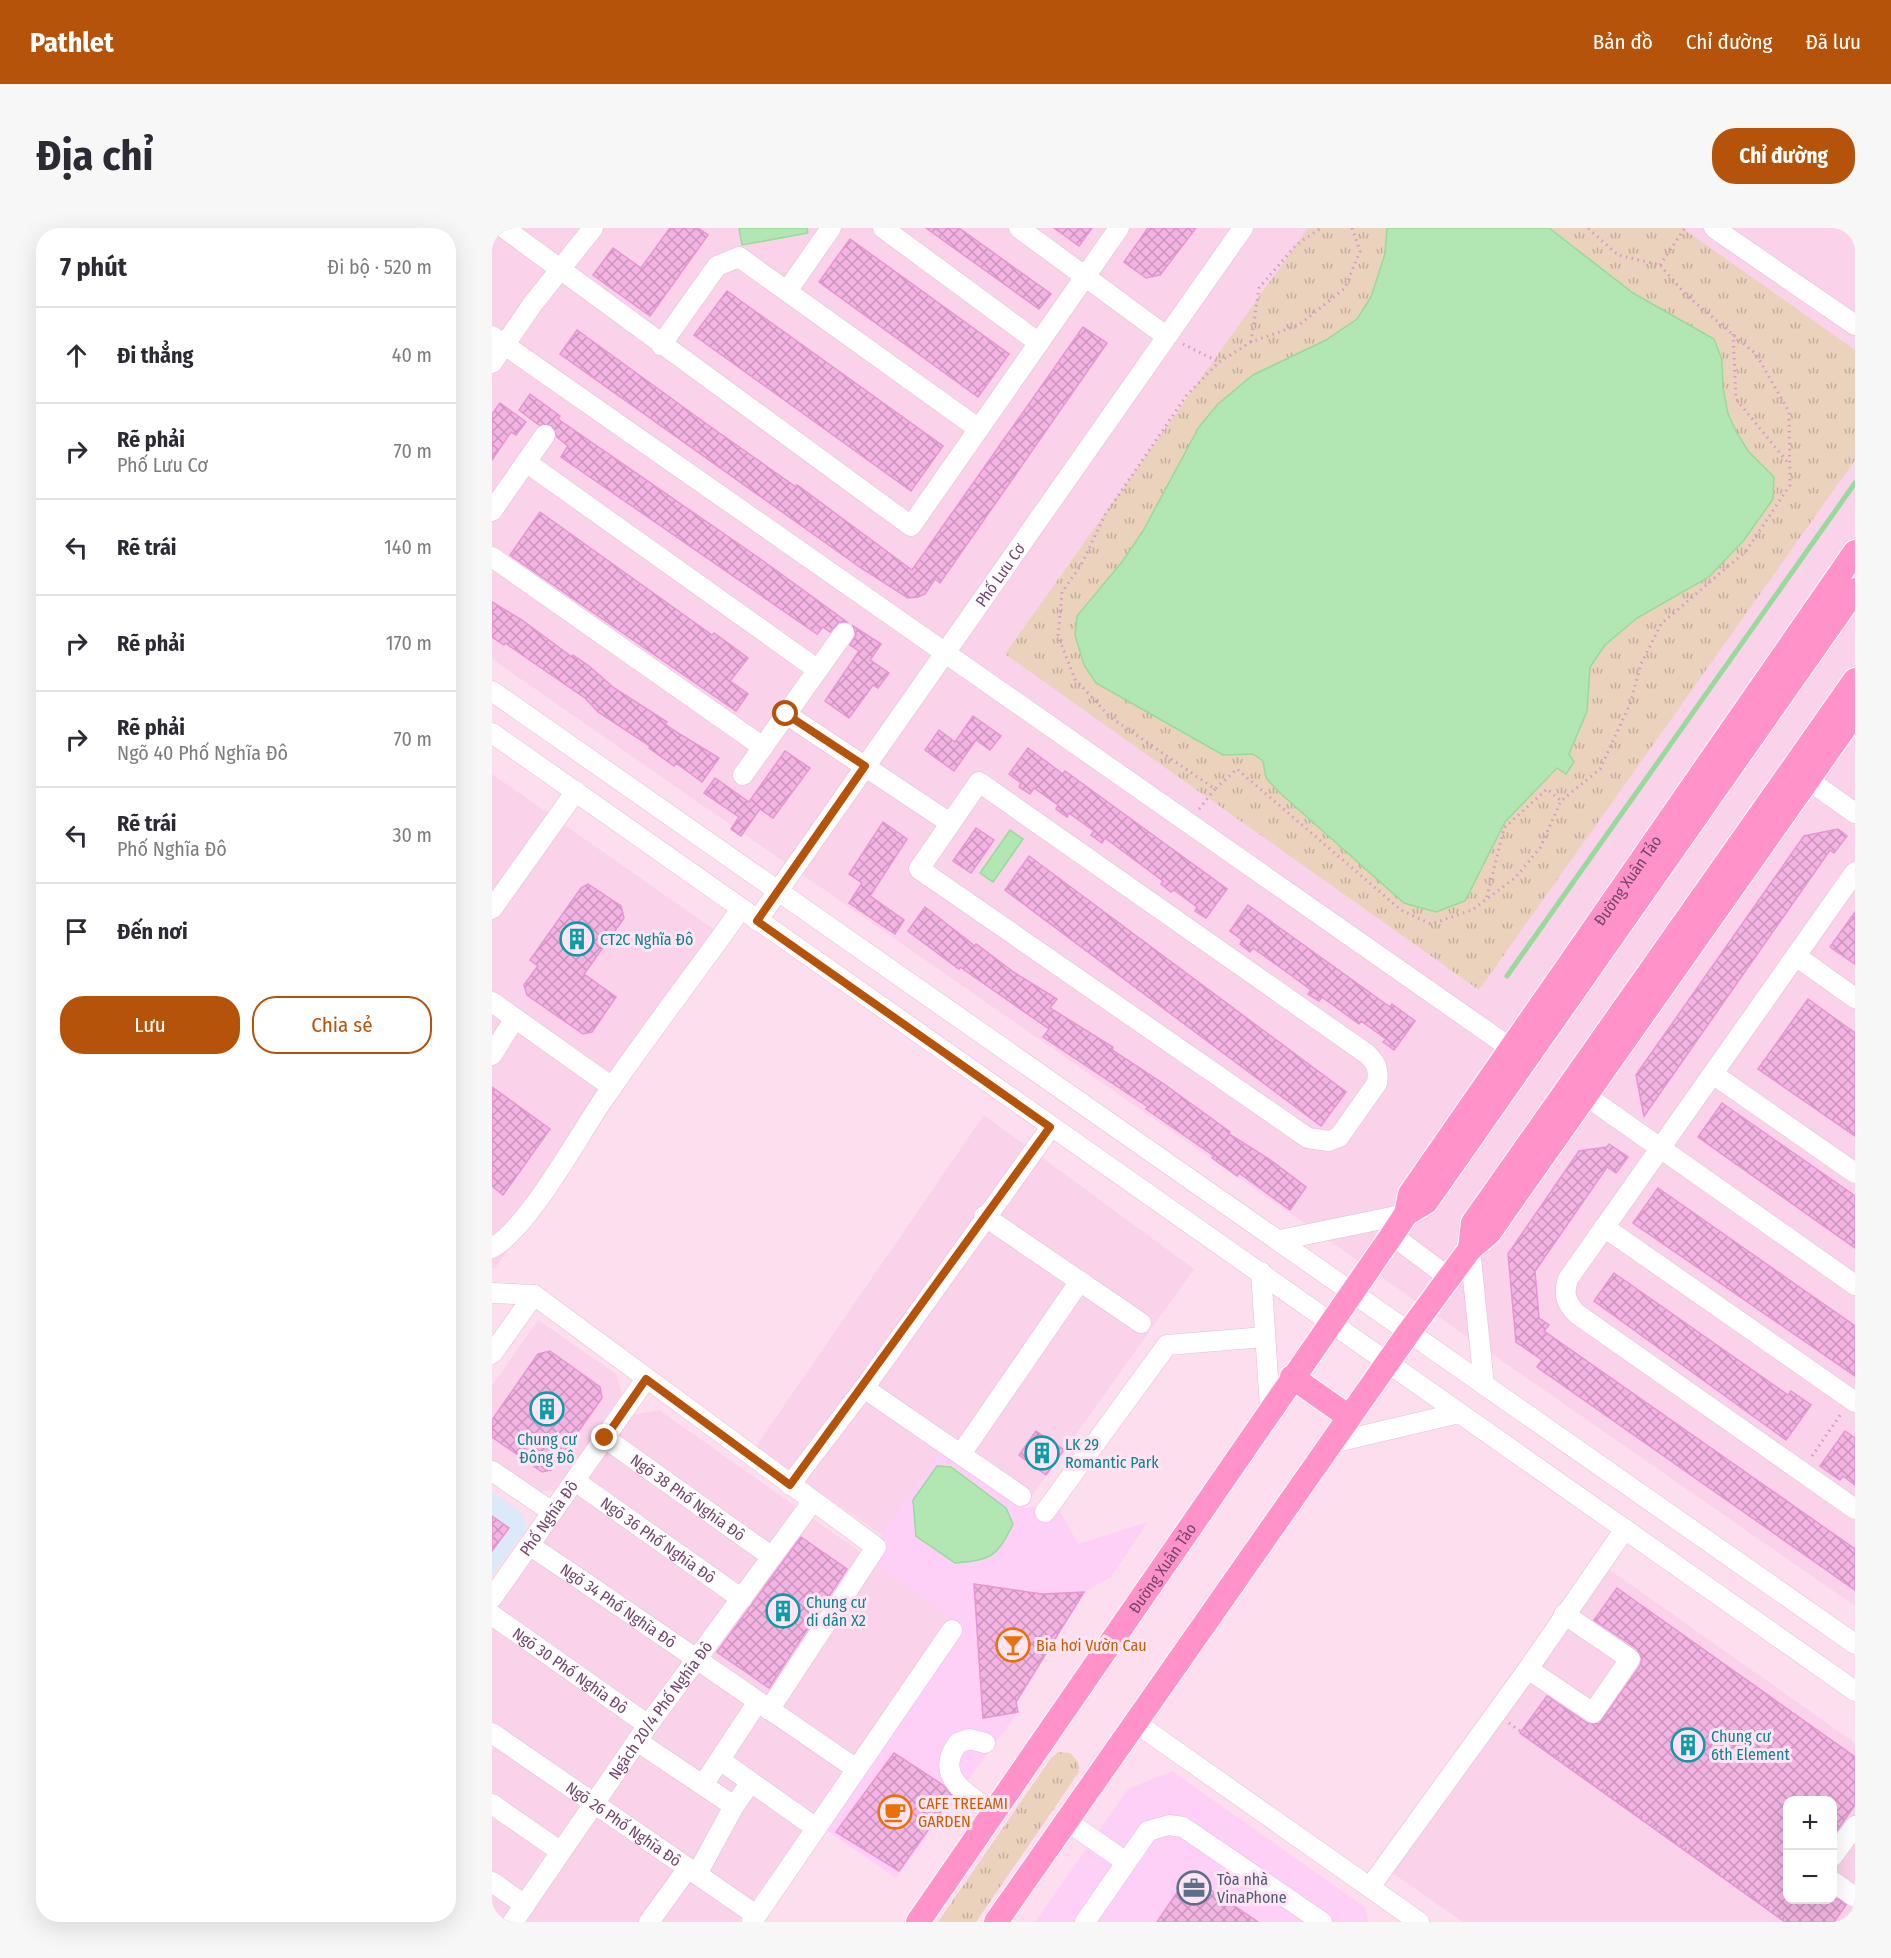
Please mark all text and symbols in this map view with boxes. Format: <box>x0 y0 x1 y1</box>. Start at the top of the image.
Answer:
text: Pathlet <box>30 26 114 59</box>
text: Bản đồ <box>1593 29 1653 55</box>
text: Chỉ đường <box>1686 29 1772 55</box>
text: Đã lưu <box>1805 29 1861 55</box>
button: Chỉ đường <box>1712 128 1855 184</box>
text: Địa chỉ <box>36 131 153 181</box>
text: 7 phút <box>60 252 127 283</box>
text: Đi bộ · 520 m <box>327 255 432 279</box>
icon: ahead <box>60 339 93 372</box>
text: Đi thẳng <box>117 342 193 369</box>
text: 40 m <box>392 343 432 367</box>
text: Rẽ phải <box>117 426 185 453</box>
icon: right <box>60 435 93 468</box>
text: 70 m <box>394 439 432 463</box>
text: Phố Lưu Cơ <box>117 453 208 477</box>
icon: left <box>60 531 93 564</box>
text: Rẽ trái <box>117 534 177 561</box>
text: 140 m <box>384 535 432 559</box>
street label: Phố Lưu Cơ <box>972 539 1029 610</box>
icon: right <box>60 627 93 660</box>
text: Rẽ phải <box>117 630 185 657</box>
text: 170 m <box>386 631 432 655</box>
route start <box>772 700 798 726</box>
text: Rẽ phải <box>117 714 185 741</box>
icon: right <box>60 723 93 756</box>
text: 70 m <box>394 727 432 751</box>
text: Ngõ 40 Phố Nghĩa Đô <box>117 741 288 765</box>
text: Rẽ trái <box>117 810 177 837</box>
icon: left <box>60 819 93 852</box>
text: 30 m <box>392 823 432 847</box>
street label: Đường Xuân Tảo <box>1590 832 1666 929</box>
text: Phố Nghĩa Đô <box>117 837 227 861</box>
icon: arrive <box>60 915 93 948</box>
text: Đến nơi <box>117 918 188 945</box>
building icon: CT2C Nghĩa Đô <box>559 921 595 957</box>
place label: CT2C Nghĩa Đô <box>600 930 693 949</box>
button: Lưu <box>60 996 240 1054</box>
button: Chia sẻ <box>252 996 432 1054</box>
building icon: Chung cư Đông Đô <box>529 1391 565 1427</box>
route end <box>591 1424 617 1450</box>
place label: Chung cư Đông Đô <box>517 1430 577 1467</box>
building icon: LK 29 Romantic Park <box>1024 1435 1060 1471</box>
place label: LK 29 Romantic Park <box>1065 1435 1159 1472</box>
street label: Ngõ 38 Phố Nghĩa Đô <box>627 1450 749 1545</box>
street label: Phố Nghĩa Đô <box>516 1477 582 1560</box>
street label: Ngõ 36 Phố Nghĩa Đô <box>597 1493 719 1587</box>
street label: Đường Xuân Tảo <box>1125 1520 1200 1617</box>
street label: Ngõ 34 Phố Nghĩa Đô <box>557 1560 680 1652</box>
building icon: Chung cư di dân X2 <box>765 1593 801 1629</box>
place label: Chung cư di dân X2 <box>806 1593 866 1630</box>
street label: Ngõ 30 Phố Nghĩa Đô <box>509 1624 631 1718</box>
bar icon: Bia hơi Vườn Cau <box>995 1627 1031 1663</box>
place label: Bia hơi Vườn Cau <box>1036 1636 1147 1655</box>
street label: Ngách 20/4 Phố Nghĩa Đô <box>605 1638 716 1783</box>
building icon: Chung cư 6th Element <box>1670 1727 1706 1763</box>
place label: Chung cư 6th Element <box>1711 1727 1790 1764</box>
street label: Ngõ 26 Phố Nghĩa Đô <box>562 1778 685 1871</box>
cafe icon: CAFE TREEAMI GARDEN <box>877 1794 913 1830</box>
place label: CAFE TREEAMI GARDEN <box>918 1794 1008 1831</box>
map controls <box>1783 1796 1837 1904</box>
button: + <box>1783 1796 1837 1850</box>
button: − <box>1783 1850 1837 1904</box>
office icon: Tòa nhà VinaPhone <box>1176 1870 1212 1906</box>
place label: Tòa nhà VinaPhone <box>1217 1870 1287 1907</box>

